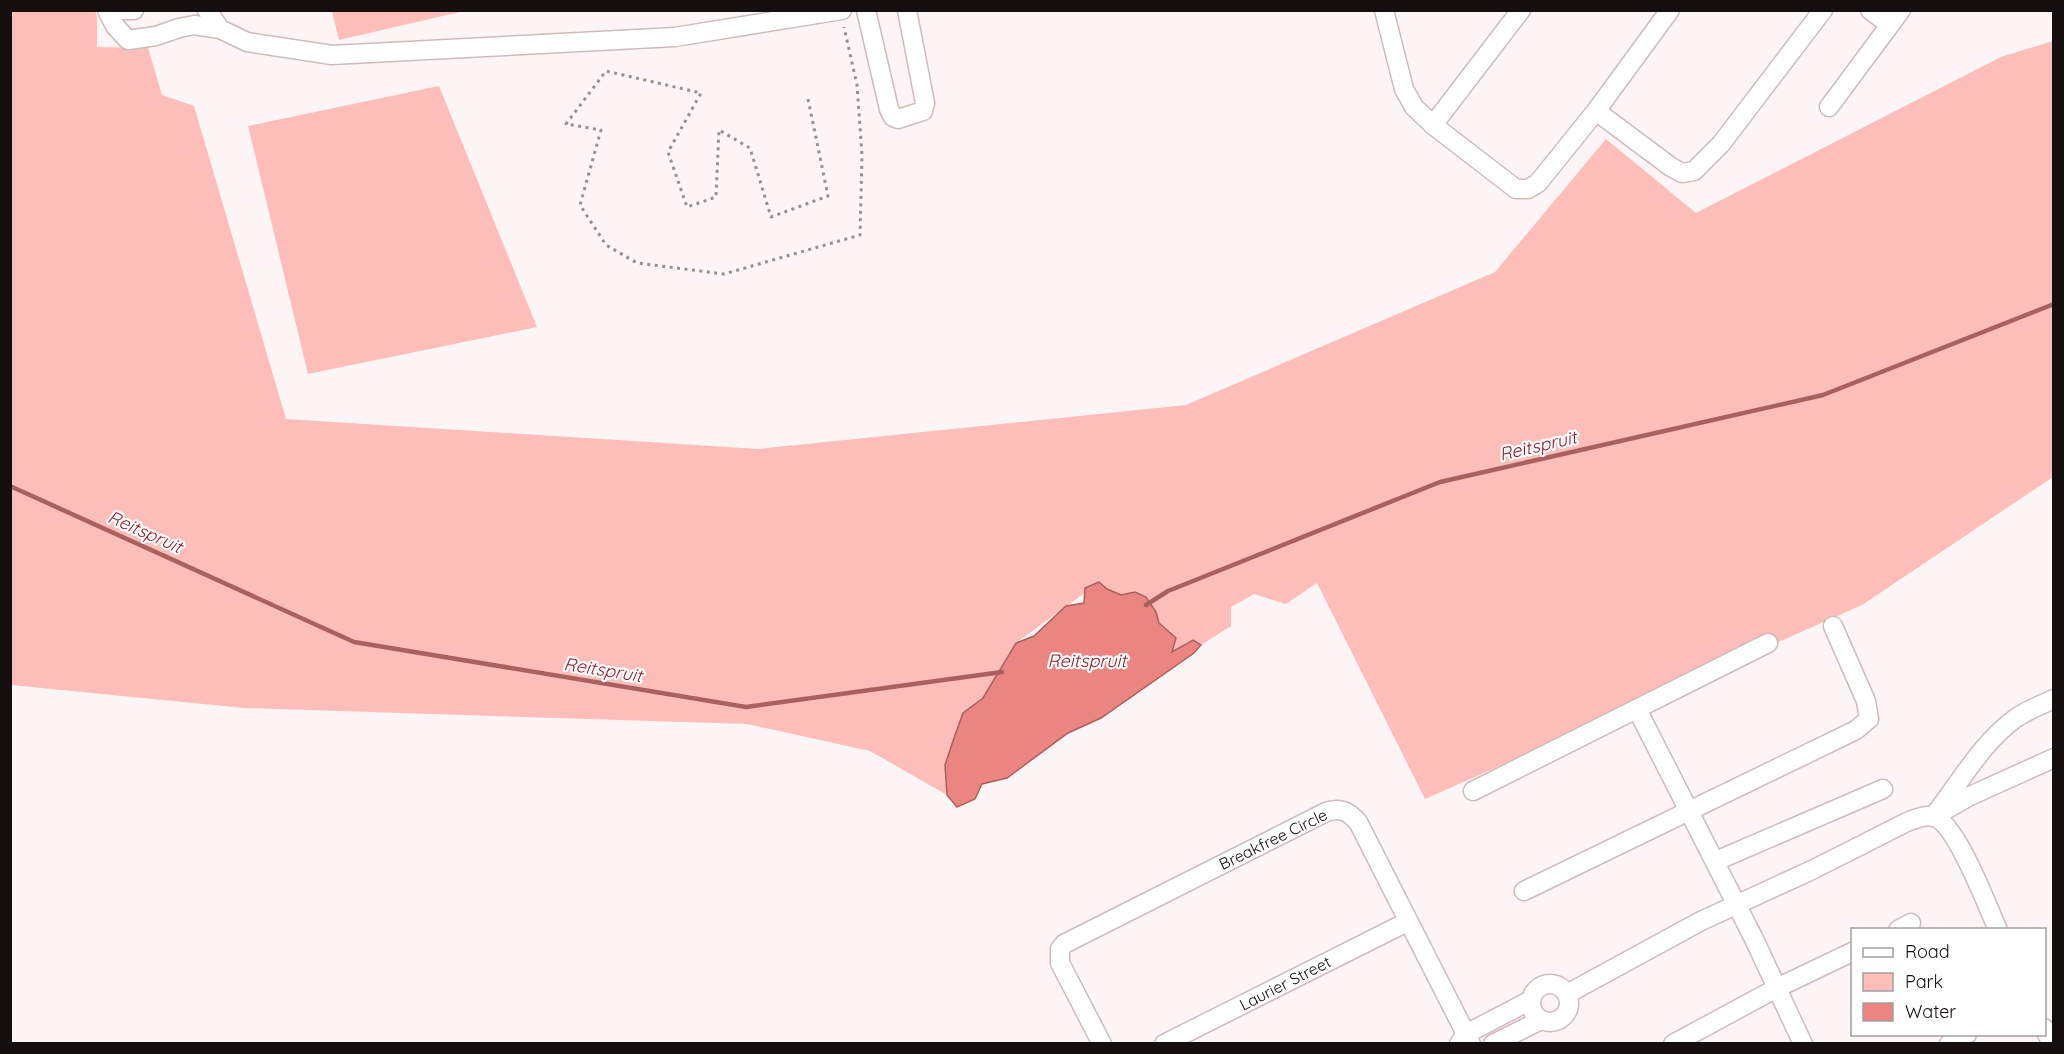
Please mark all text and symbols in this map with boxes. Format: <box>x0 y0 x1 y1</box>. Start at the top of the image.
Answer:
water label: Reitspruit <box>1497 425 1581 466</box>
water label: Reitspruit <box>104 505 188 559</box>
water label: Reitspruit <box>1048 649 1128 672</box>
water label: Reitspruit <box>562 652 646 687</box>
street label: Breakfree Circle <box>1216 804 1330 874</box>
legend <box>1851 928 2046 1036</box>
text: Road <box>1905 940 1950 963</box>
street label: Laurier Street <box>1236 951 1334 1015</box>
text: Park <box>1905 970 1943 993</box>
text: Water <box>1905 1000 1956 1023</box>

